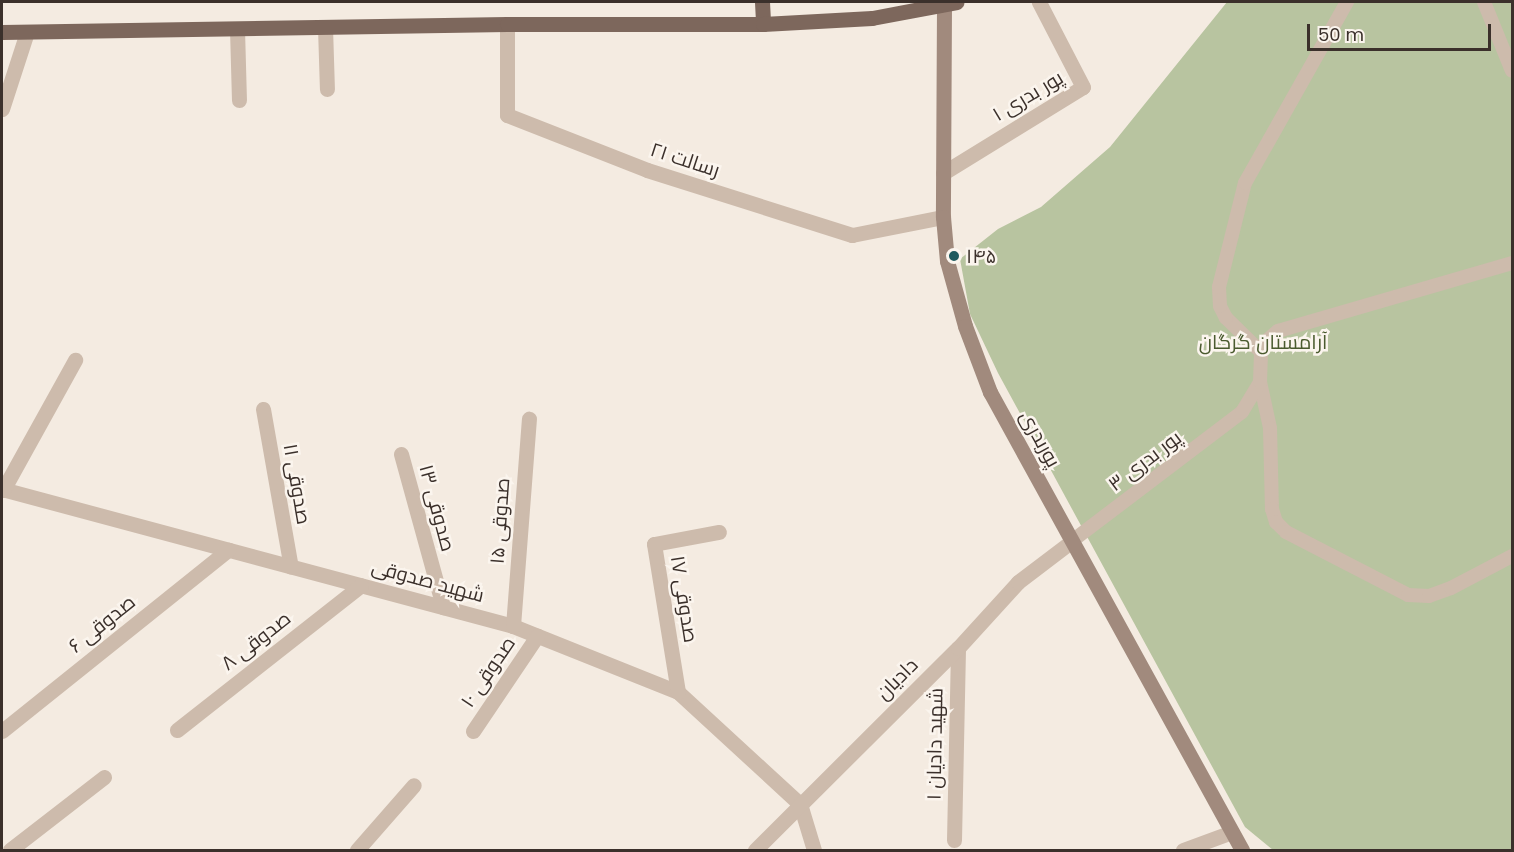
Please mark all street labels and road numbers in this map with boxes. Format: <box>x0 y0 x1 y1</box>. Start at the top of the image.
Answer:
street label: پور بدری ۱ <box>988 66 1068 126</box>
street label: ۲۱ رسالت <box>647 138 723 182</box>
street label: پوربدری <box>1015 406 1065 472</box>
street label: پور بدری ۳ <box>1104 426 1186 496</box>
street label: ۱۱ صدوقی <box>278 442 316 526</box>
street label: ۱۳ صدوقی <box>414 462 460 554</box>
street label: ۱۵ صدوقی <box>485 477 515 565</box>
street label: شهید صدوقی <box>369 554 487 608</box>
street label: ۱۷ صدوقی <box>665 554 703 644</box>
street label: صدوقی ۶ <box>64 590 140 658</box>
street label: ۸ صدوقی <box>216 606 296 676</box>
street label: ۱۰ صدوقی <box>456 632 520 712</box>
street label: دادیان <box>871 653 923 705</box>
street label: ۱ شهید دادیان <box>922 688 948 800</box>

